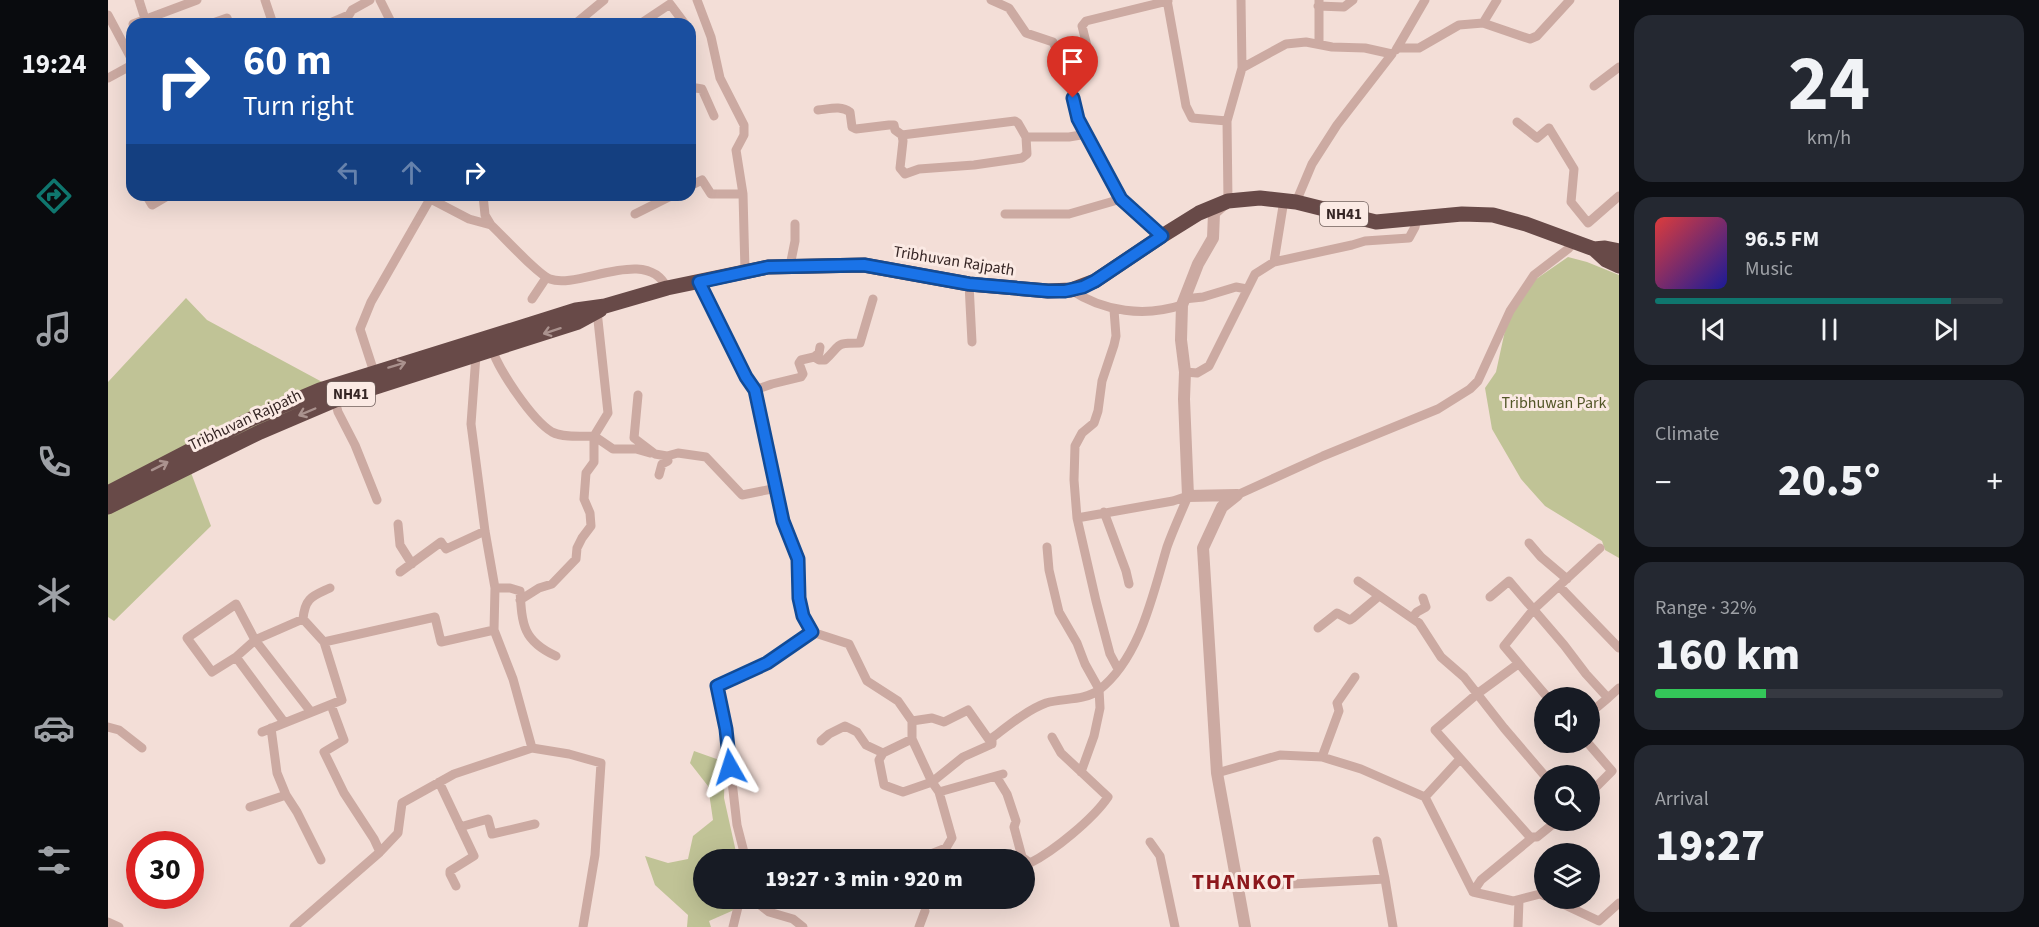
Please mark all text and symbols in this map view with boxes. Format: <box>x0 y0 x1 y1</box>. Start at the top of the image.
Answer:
text: 24 <box>1788 29 1870 140</box>
text: 60 m <box>243 31 332 91</box>
pin <box>1047 36 1098 98</box>
icon: right <box>144 42 222 120</box>
text: 19:24 <box>21 45 87 84</box>
icon: arrive <box>1056 45 1089 78</box>
text: Turn right <box>243 87 354 126</box>
text: km/h <box>1807 124 1851 152</box>
icon: left <box>332 156 365 189</box>
icon: ahead <box>395 156 428 189</box>
icon: right <box>458 156 491 189</box>
icon: directions <box>33 175 75 217</box>
road number: NH41 <box>1320 202 1368 226</box>
text: 96.5 FM <box>1745 223 1819 255</box>
street label: Tribhuvan Rajpath <box>892 241 1016 281</box>
text: Music <box>1745 255 1793 283</box>
icon: music <box>33 308 75 350</box>
icon: previous <box>1697 313 1730 346</box>
icon: pause <box>1813 313 1846 346</box>
icon: next <box>1929 313 1962 346</box>
one-way arrow <box>543 326 562 337</box>
one-way arrow <box>387 359 406 370</box>
road number: NH41 <box>327 382 375 406</box>
street label: Tribhuvan Rajpath <box>185 384 305 456</box>
park label: Tribhuwan Park <box>1502 392 1606 414</box>
one-way arrow <box>298 407 316 418</box>
text: Climate <box>1655 420 1719 448</box>
icon: phone <box>33 441 75 483</box>
text: 20.5° <box>1778 449 1880 513</box>
text: − <box>1655 459 1671 506</box>
text: + <box>1987 459 2003 506</box>
one-way arrow <box>151 460 168 472</box>
icon: climate <box>33 574 75 616</box>
text: Range · 32% <box>1655 594 1756 622</box>
text: 160 km <box>1655 623 1800 687</box>
map controls <box>1534 687 1600 909</box>
button: sound <box>1534 687 1600 753</box>
icon: car <box>33 707 75 749</box>
position arrow <box>698 735 762 799</box>
button: search <box>1534 765 1600 831</box>
text: Arrival <box>1655 785 1709 813</box>
text: 19:27 <box>1655 814 1765 878</box>
speed limit sign: 30 <box>126 831 204 909</box>
icon: filters <box>33 839 75 881</box>
button: layers <box>1534 843 1600 909</box>
text: 19:27 · 3 min · 920 m <box>765 863 963 895</box>
district label: THANKOT <box>1192 866 1296 898</box>

